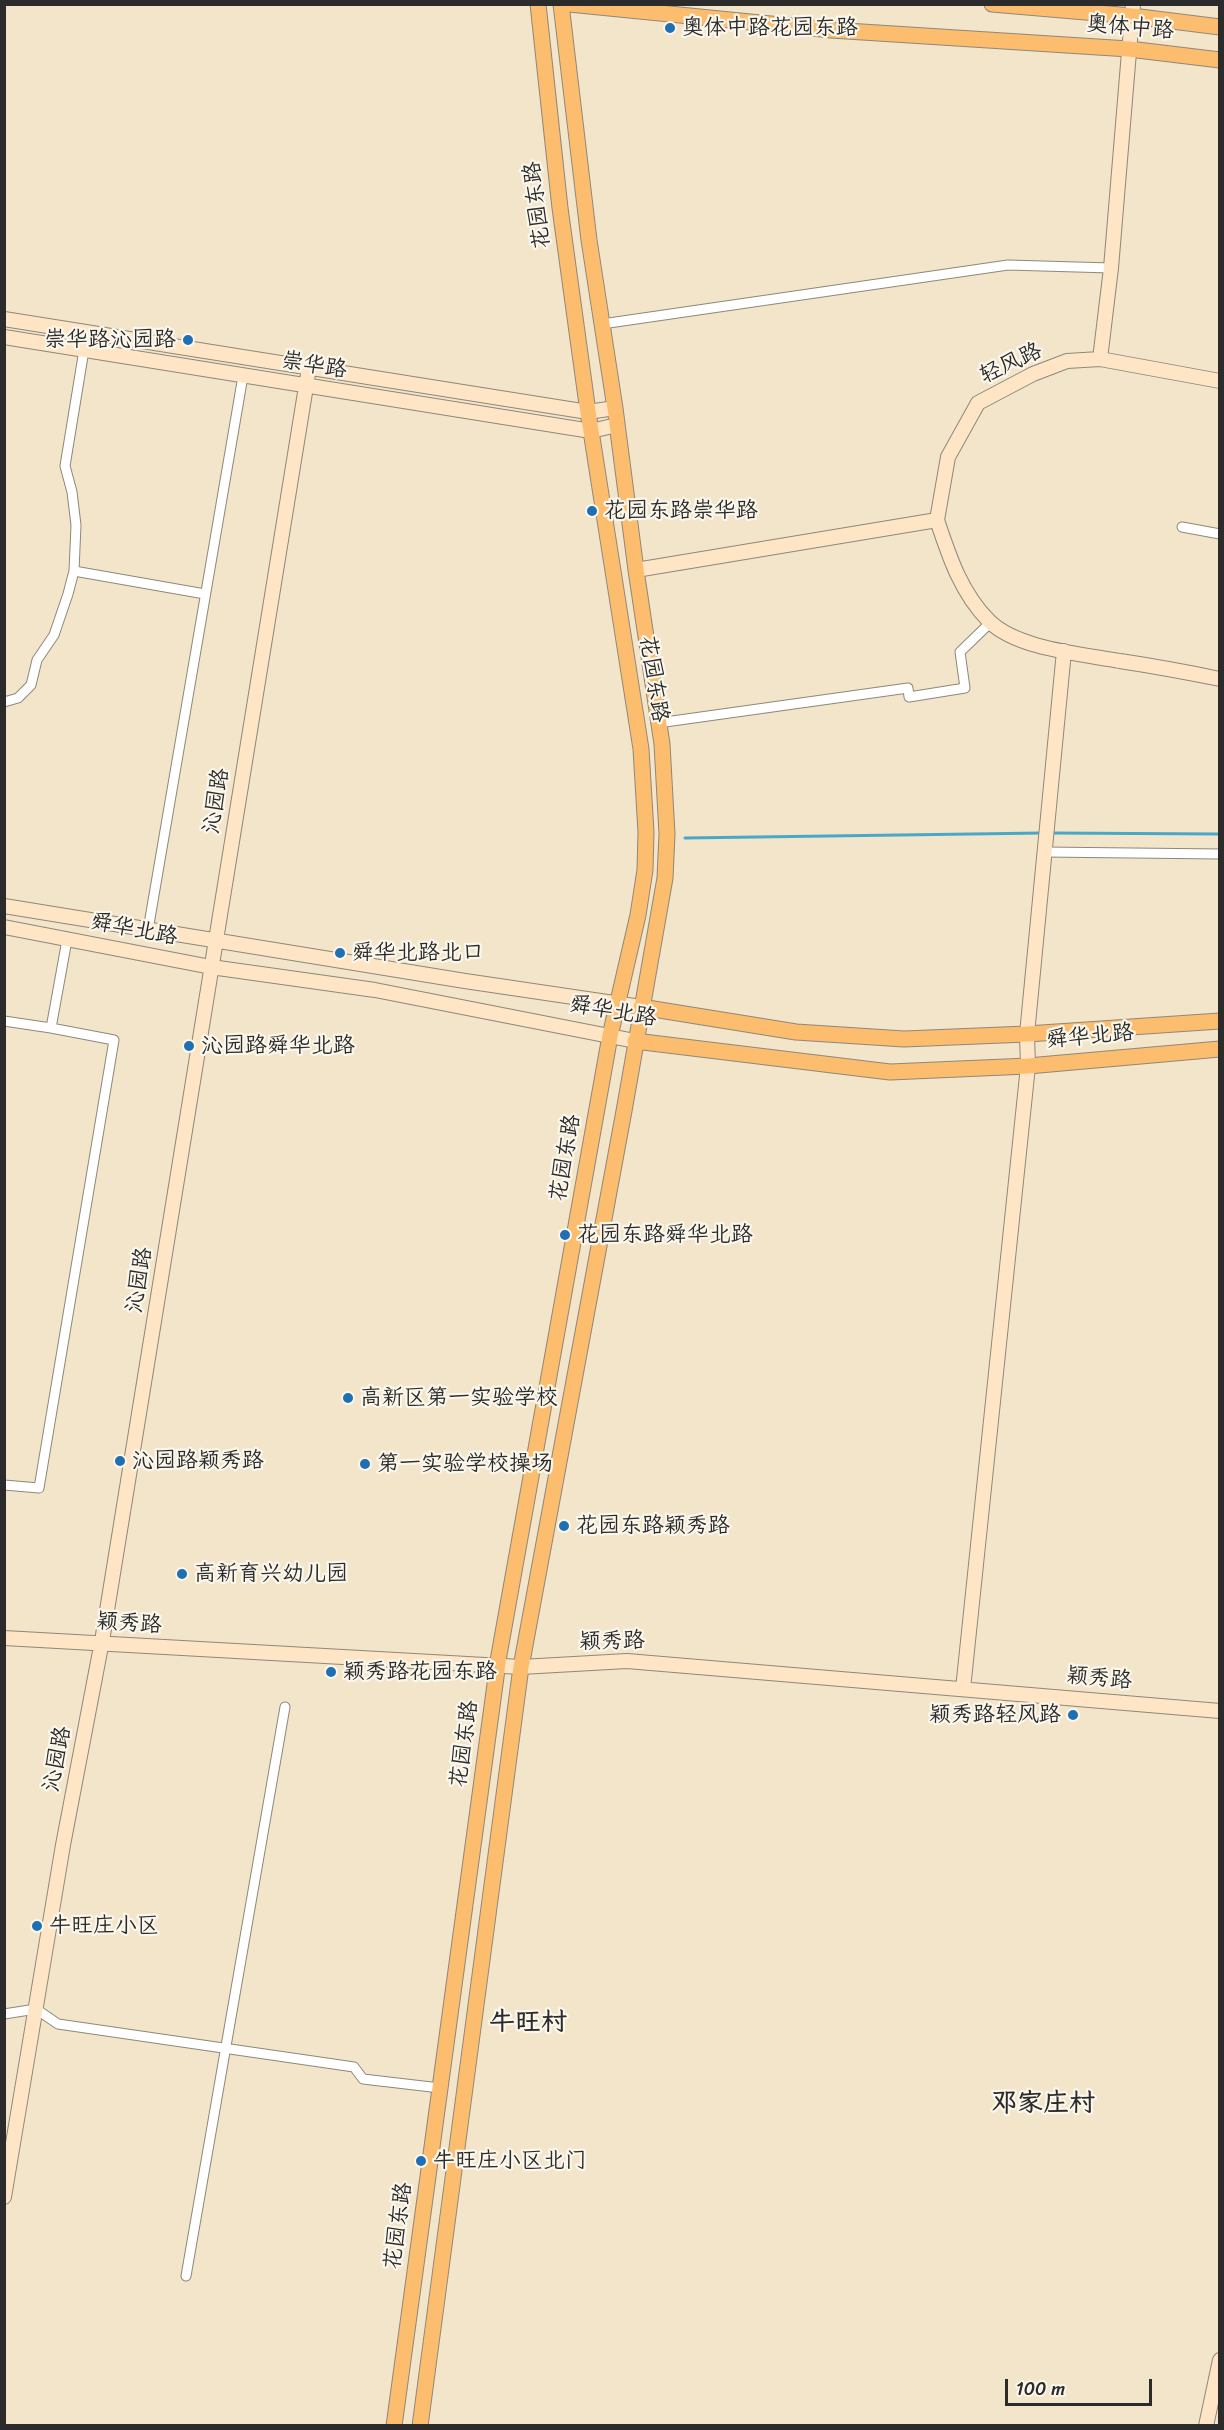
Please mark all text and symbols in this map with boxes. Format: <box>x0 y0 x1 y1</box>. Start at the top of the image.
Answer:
street label: 奥体中路 <box>1085 11 1175 45</box>
place label: 奥体中路花园东路 <box>682 15 858 41</box>
marker: 奥体中路花园东路 <box>663 21 677 35</box>
street label: 花园东路 <box>520 160 556 250</box>
place label: 崇华路沁园路 <box>44 327 176 353</box>
marker: 崇华路沁园路 <box>181 333 195 347</box>
street label: 轻风路 <box>976 338 1046 390</box>
street label: 崇华路 <box>279 348 349 384</box>
place label: 花园东路崇华路 <box>604 498 758 524</box>
marker: 花园东路崇华路 <box>585 504 599 518</box>
street label: 花园东路 <box>633 633 673 725</box>
street label: 沁园路 <box>199 766 235 836</box>
street label: 舜华北路 <box>88 909 180 951</box>
place label: 舜华北路北口 <box>352 940 484 966</box>
marker: 舜华北路北口 <box>333 946 347 960</box>
street label: 舜华北路 <box>567 991 659 1033</box>
street label: 舜华北路 <box>1045 1020 1135 1054</box>
place label: 沁园路舜华北路 <box>201 1033 355 1059</box>
marker: 沁园路舜华北路 <box>182 1039 196 1053</box>
street label: 花园东路 <box>545 1112 587 1204</box>
place label: 花园东路舜华北路 <box>577 1222 753 1248</box>
marker: 花园东路舜华北路 <box>558 1228 572 1242</box>
street label: 沁园路 <box>122 1245 158 1315</box>
place label: 高新区第一实验学校 <box>360 1385 558 1411</box>
marker: 高新区第一实验学校 <box>341 1391 355 1405</box>
place label: 沁园路颖秀路 <box>132 1448 264 1474</box>
place label: 第一实验学校操场 <box>377 1451 553 1477</box>
marker: 沁园路颖秀路 <box>113 1454 127 1468</box>
marker: 第一实验学校操场 <box>358 1457 372 1471</box>
place label: 花园东路颖秀路 <box>576 1513 730 1539</box>
marker: 花园东路颖秀路 <box>557 1519 571 1533</box>
place label: 高新育兴幼儿园 <box>194 1561 348 1587</box>
marker: 高新育兴幼儿园 <box>175 1567 189 1581</box>
street label: 颖秀路 <box>95 1609 163 1639</box>
street label: 颖秀路 <box>579 1628 645 1656</box>
place label: 颖秀路花园东路 <box>343 1659 497 1685</box>
street label: 颖秀路 <box>1065 1663 1133 1695</box>
marker: 颖秀路花园东路 <box>324 1665 338 1679</box>
street label: 花园东路 <box>446 1699 484 1789</box>
place label: 颖秀路轻风路 <box>929 1702 1061 1728</box>
marker: 颖秀路轻风路 <box>1066 1708 1080 1722</box>
street label: 沁园路 <box>39 1724 77 1794</box>
place label: 牛旺庄小区 <box>49 1913 159 1939</box>
marker: 牛旺庄小区 <box>30 1919 44 1933</box>
district label: 牛旺村 <box>489 2007 567 2039</box>
district label: 邓家庄村 <box>991 2088 1095 2120</box>
place label: 牛旺庄小区北门 <box>433 2148 587 2174</box>
marker: 牛旺庄小区北门 <box>414 2154 428 2168</box>
street label: 花园东路 <box>380 2181 418 2271</box>
scale bar <box>1008 2367 1155 2405</box>
text: 100 m <box>1016 2373 1065 2405</box>

